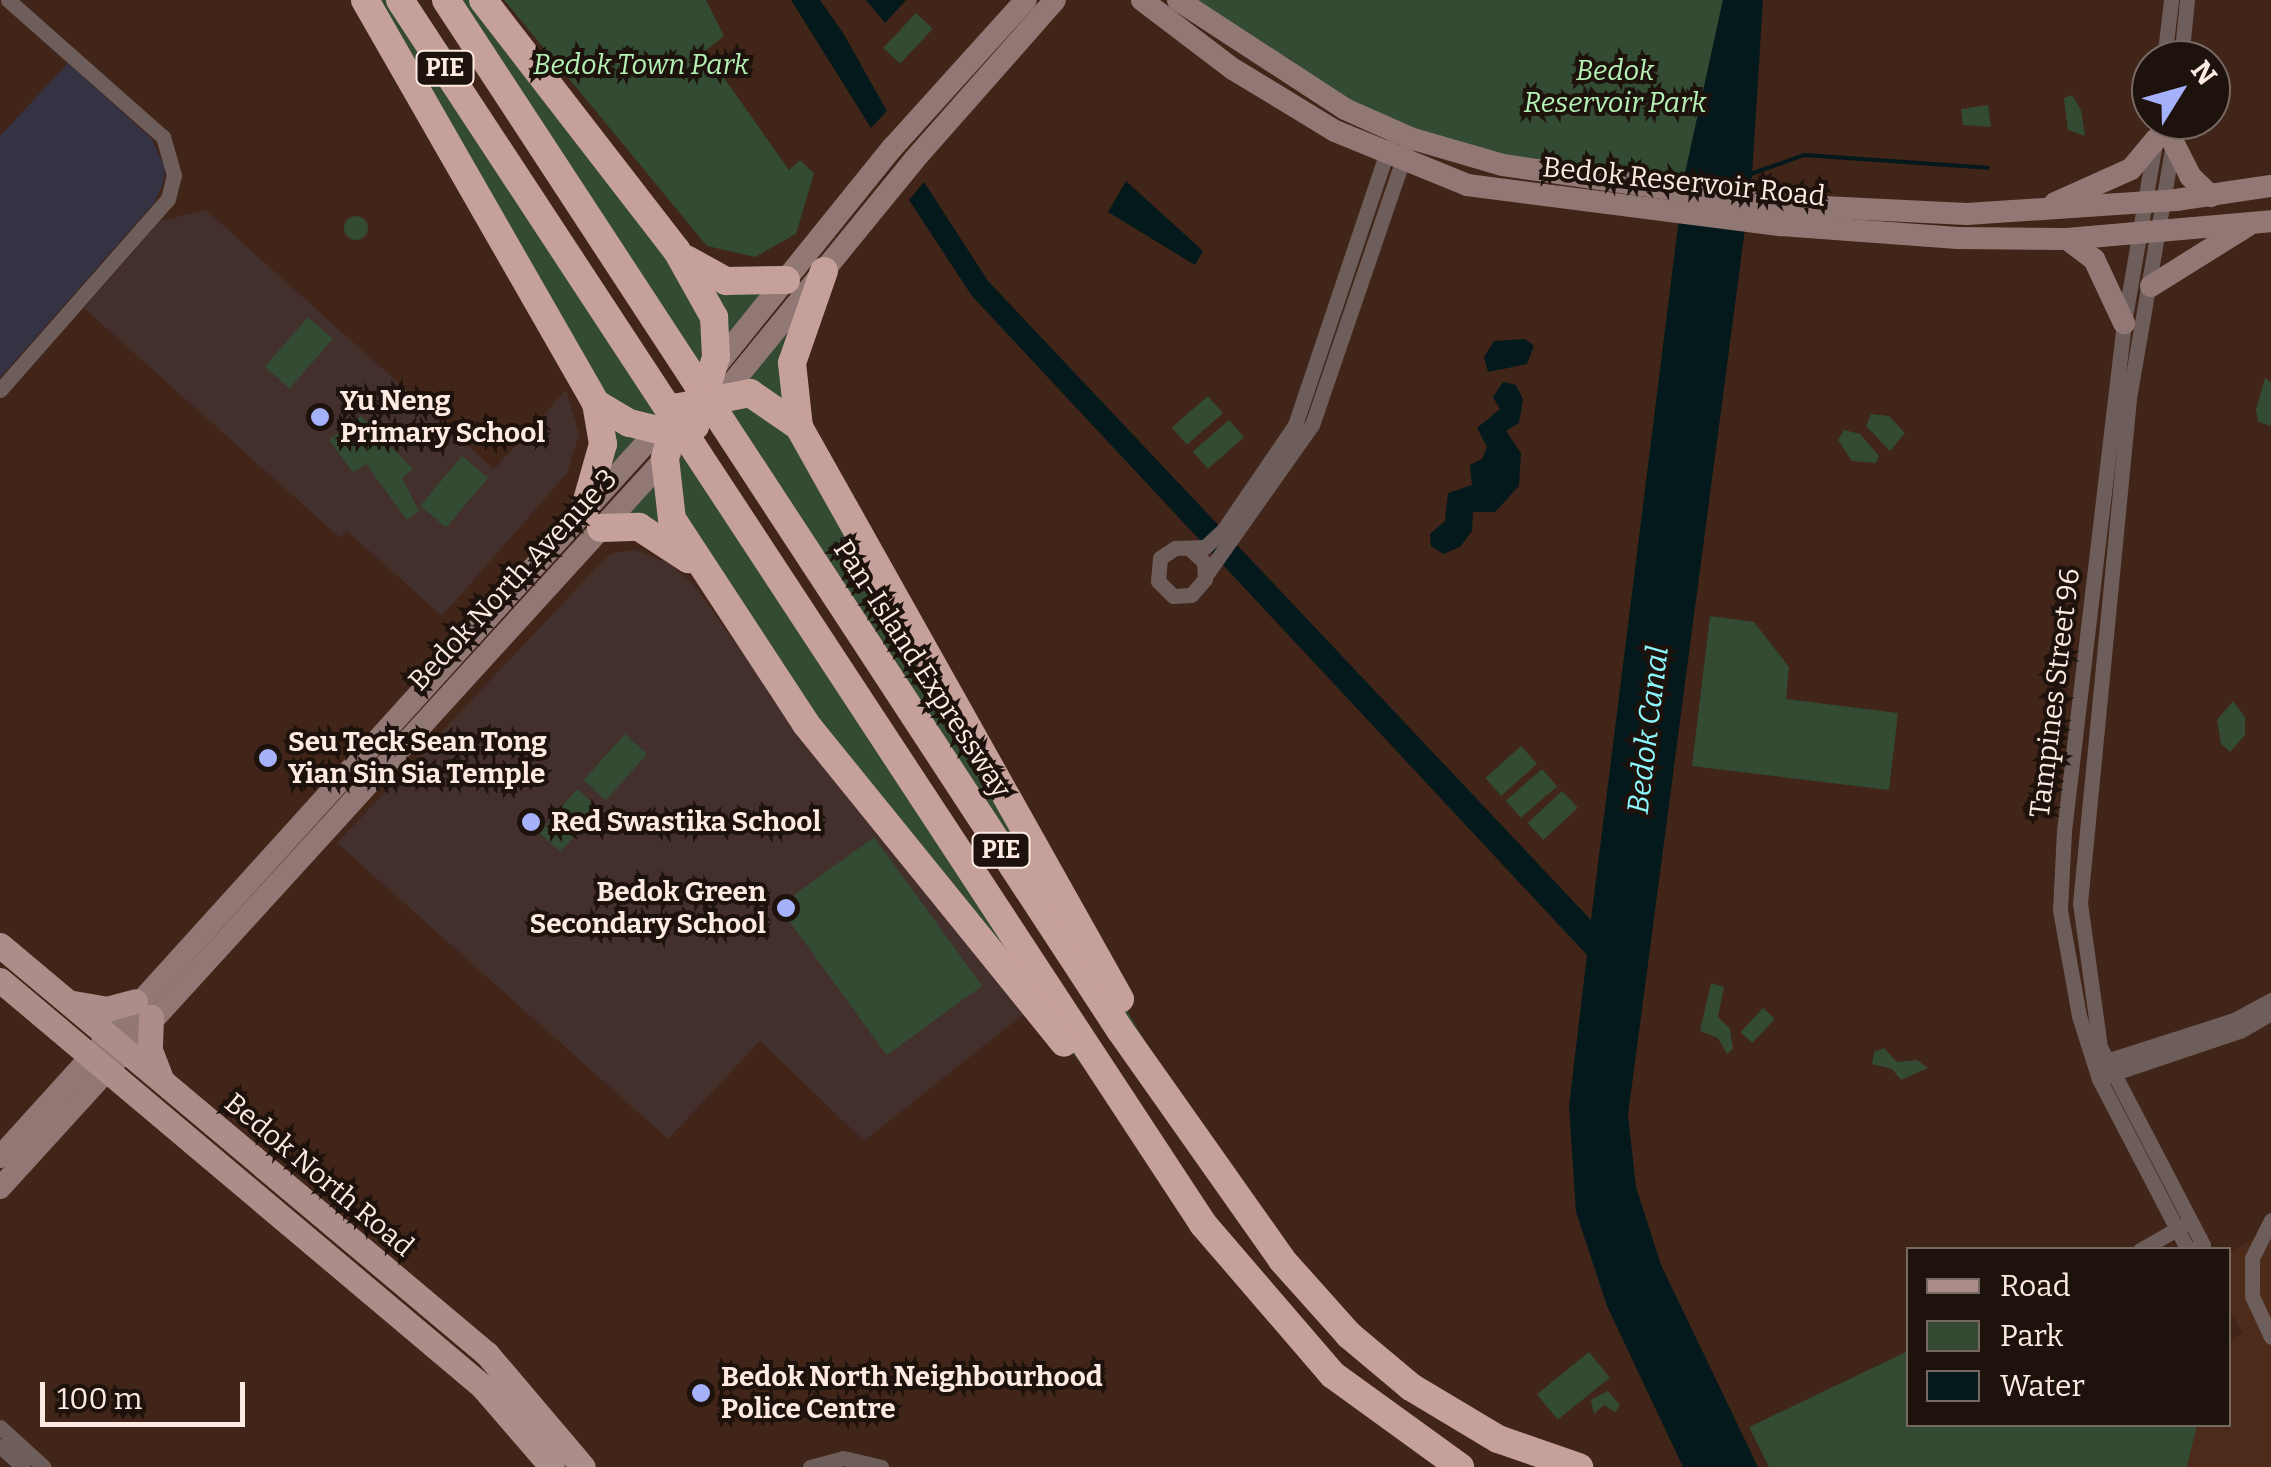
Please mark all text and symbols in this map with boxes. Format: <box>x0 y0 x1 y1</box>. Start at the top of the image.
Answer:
north arrow <box>2131 40 2231 140</box>
road number: PIE <box>415 48 475 88</box>
park label: Bedok Town Park <box>533 48 749 82</box>
park label: Bedok Reservoir Park <box>1524 54 1706 120</box>
text: N <box>2184 54 2223 91</box>
street label: Bedok Reservoir Road <box>1541 150 1827 214</box>
place label: Yu Neng Primary School <box>340 384 545 450</box>
marker: Yu Neng Primary School <box>309 406 331 428</box>
street label: Bedok North Avenue 3 <box>402 462 624 698</box>
street label: Pan-Island Expressway <box>826 534 1018 804</box>
street label: Tampines Street 96 <box>2023 566 2087 820</box>
water label: Bedok Canal <box>1620 644 1676 816</box>
place label: Seu Teck Sean Tong Yian Sin Sia Temple <box>288 725 547 791</box>
marker: Seu Teck Sean Tong Yian Sin Sia Temple <box>257 747 279 769</box>
place label: Red Swastika School <box>551 805 821 839</box>
marker: Red Swastika School <box>520 811 542 833</box>
road number: PIE <box>971 830 1031 870</box>
place label: Bedok Green Secondary School <box>530 875 766 941</box>
marker: Bedok Green Secondary School <box>775 897 797 919</box>
street label: Bedok North Road <box>218 1086 420 1264</box>
legend <box>1906 1247 2231 1427</box>
text: Road <box>2000 1268 2071 1304</box>
text: Park <box>2000 1318 2063 1354</box>
place label: Bedok North Neighbourhood Police Centre <box>721 1360 1103 1426</box>
scale bar <box>45 1362 250 1424</box>
text: Water <box>2000 1368 2085 1404</box>
text: 100 m <box>57 1381 142 1417</box>
marker: Bedok North Neighbourhood Police Centre <box>690 1382 712 1404</box>

